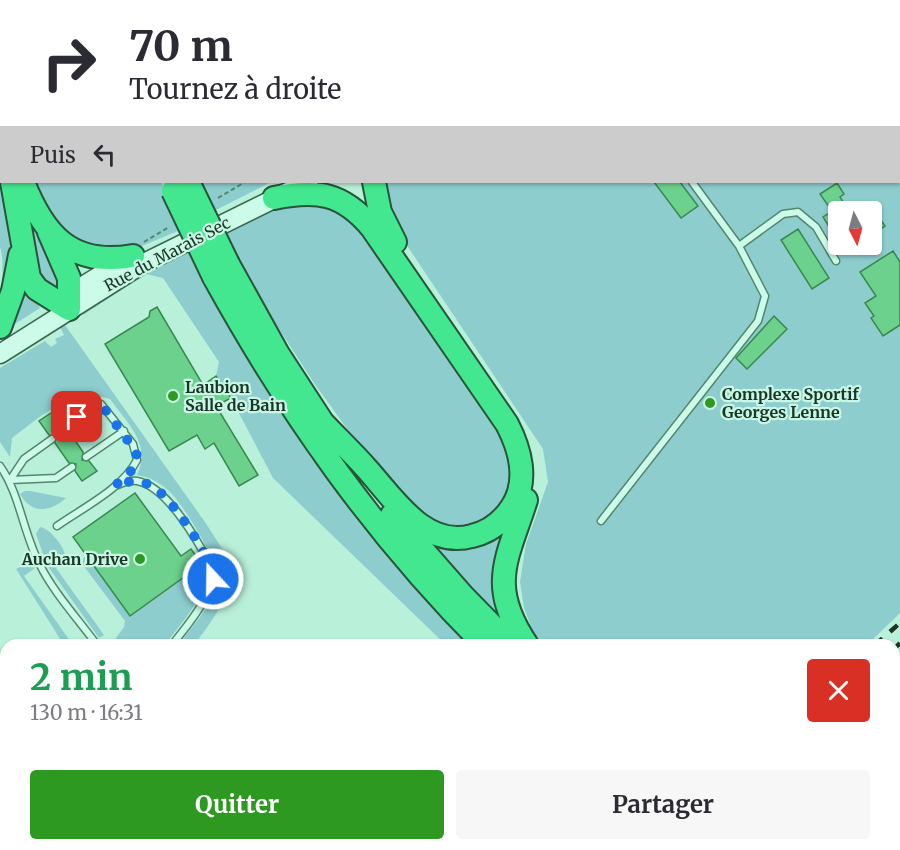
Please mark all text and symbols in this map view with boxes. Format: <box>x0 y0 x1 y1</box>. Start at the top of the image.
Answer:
text: 70 m <box>129 20 233 72</box>
icon: right <box>30 24 108 102</box>
text: Tournez à droite <box>129 72 341 106</box>
icon: left <box>88 138 121 171</box>
text: Puis <box>30 141 76 169</box>
north arrow <box>828 201 882 255</box>
map controls <box>828 201 882 255</box>
street label: Rue du Marais Sec <box>101 212 233 296</box>
place label: Laubion Salle de Bain <box>185 377 286 415</box>
place label: Complexe Sportif Georges Lenne <box>722 384 859 422</box>
marker: Laubion Salle de Bain <box>166 389 180 403</box>
pin <box>51 391 102 442</box>
marker: Complexe Sportif Georges Lenne <box>703 396 717 410</box>
icon: arrive <box>60 400 93 433</box>
position arrow <box>181 547 245 611</box>
place label: Auchan Drive <box>21 549 128 569</box>
marker: Auchan Drive <box>133 552 147 566</box>
text: 2 min <box>30 655 133 700</box>
button: close <box>807 659 870 722</box>
text: 130 m · 16:31 <box>30 700 143 725</box>
button: Quitter <box>30 770 444 839</box>
button: Partager <box>456 770 870 839</box>

